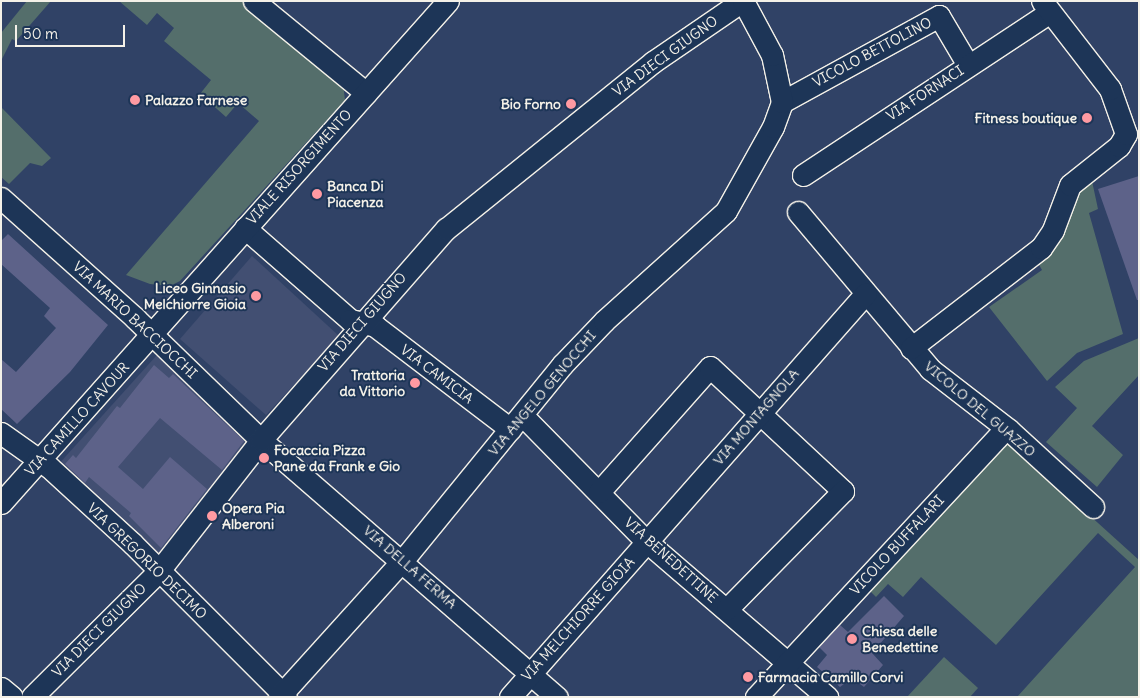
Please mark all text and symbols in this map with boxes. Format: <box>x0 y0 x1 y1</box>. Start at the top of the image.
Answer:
street label: VIA DIECI GIUGNO <box>609 12 721 100</box>
street label: VICOLO BETTOLINO <box>810 14 934 90</box>
scale bar <box>18 15 128 47</box>
text: 50 m <box>23 24 58 43</box>
street label: VIA FORNACI <box>883 62 967 124</box>
place label: Palazzo Farnese <box>145 92 247 108</box>
marker: Palazzo Farnese <box>129 94 141 106</box>
place label: Bio Forno <box>501 96 561 112</box>
marker: Bio Forno <box>565 98 577 110</box>
street label: VIALE RISORGIMENTO <box>243 106 355 228</box>
place label: Fitness boutique <box>974 110 1077 126</box>
marker: Fitness boutique <box>1081 112 1093 124</box>
place label: Banca Di Piacenza <box>327 178 384 210</box>
marker: Banca Di Piacenza <box>311 188 323 200</box>
street label: VIA MARIO BACCIOCCHI <box>69 258 201 382</box>
street label: VIA DIECI GIUGNO <box>314 269 410 375</box>
place label: Liceo Ginnasio Melchiorre Gioia <box>144 280 246 312</box>
marker: Liceo Ginnasio Melchiorre Gioia <box>250 290 262 302</box>
street label: VIA ANGELO GENOCCHI <box>485 327 599 459</box>
street label: VIA CAMICIA <box>397 341 477 407</box>
street label: VICOLO DEL GUAZZO <box>921 358 1039 460</box>
street label: VIA CAMILLO CAVOUR <box>21 359 133 479</box>
street label: VIA MONTAGNOLA <box>710 365 802 469</box>
place label: Trattoria da Vittorio <box>340 367 405 400</box>
marker: Trattoria da Vittorio <box>409 377 421 389</box>
place label: Focaccia Pizza Pane da Frank e Gio <box>274 442 400 474</box>
marker: Focaccia Pizza Pane da Frank e Gio <box>258 452 270 464</box>
street label: VICOLO BUFFALARI <box>846 492 948 598</box>
street label: VIA GREGORIO DECIMO <box>84 500 210 622</box>
place label: Opera Pia Alberoni <box>222 500 285 532</box>
marker: Opera Pia Alberoni <box>206 510 218 522</box>
street label: VIA BENEDETTINE <box>621 514 721 606</box>
street label: VIA DELLA FERMA <box>360 522 460 612</box>
street label: VIA MELCHIORRE GIOIA <box>518 554 638 684</box>
street label: VIA DIECI GIUGNO <box>49 580 149 680</box>
place label: Chiesa delle Benedettine <box>862 623 938 656</box>
marker: Chiesa delle Benedettine <box>846 633 858 645</box>
place label: Farmacia Camillo Corvi <box>758 669 903 685</box>
marker: Farmacia Camillo Corvi <box>742 671 754 683</box>

